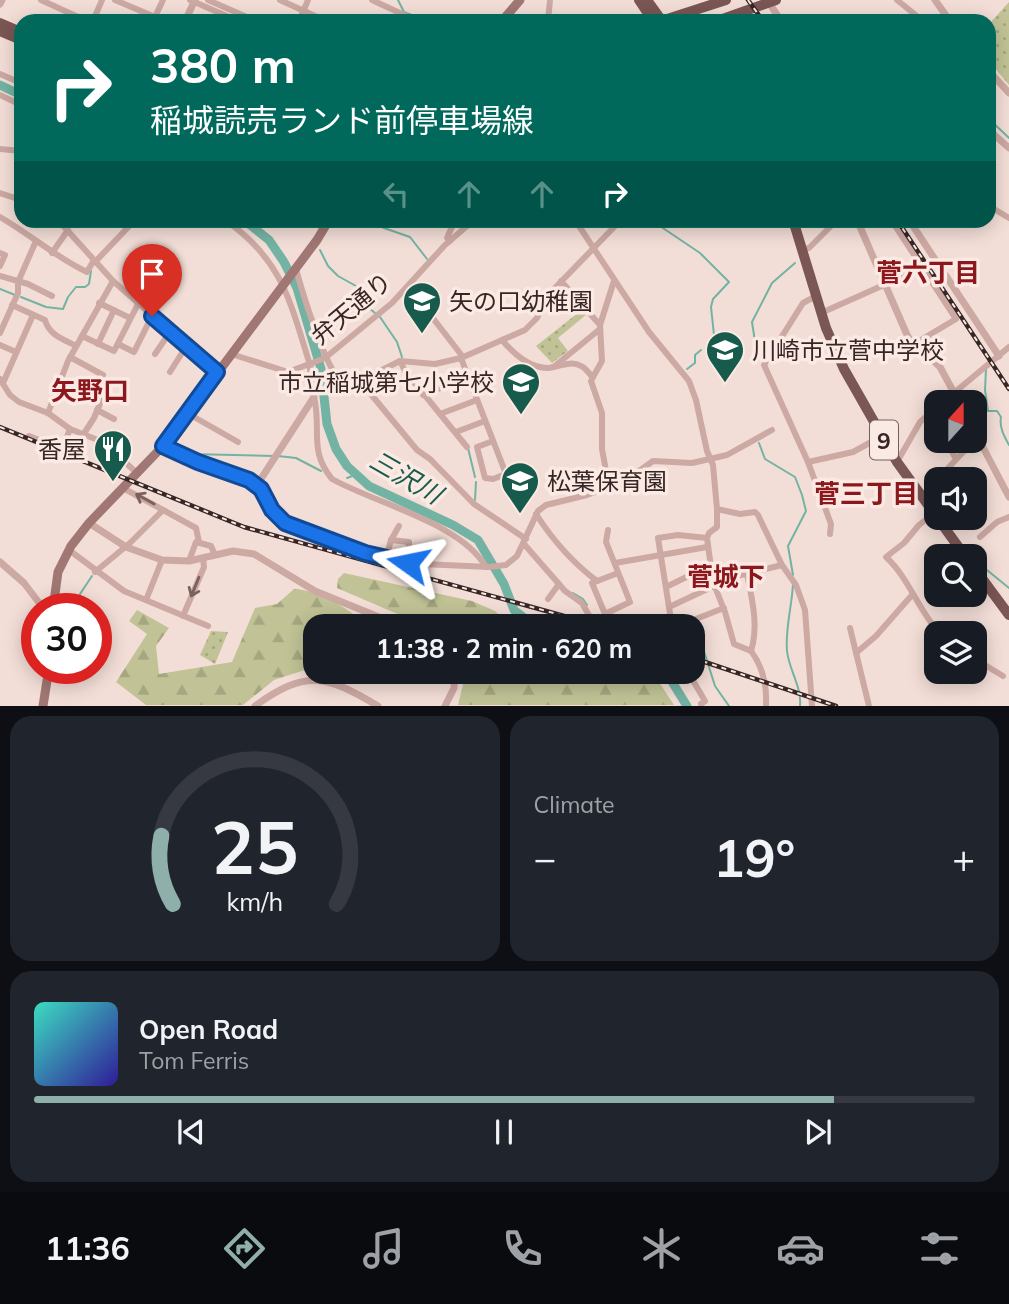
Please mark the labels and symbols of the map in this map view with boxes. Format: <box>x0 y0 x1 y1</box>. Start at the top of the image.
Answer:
pin <box>122 244 182 316</box>
district label: 菅六丁目 <box>876 256 980 289</box>
street label: 弁天通り <box>305 266 397 350</box>
school or university icon: 矢の口幼稚園 <box>401 280 443 335</box>
place label: 矢の口幼稚園 <box>449 286 593 316</box>
school or university icon: 川崎市立菅中学校 <box>704 329 746 384</box>
place label: 川崎市立菅中学校 <box>752 335 944 365</box>
school or university icon: 市立稲城第七小学校 <box>500 361 542 416</box>
place label: 市立稲城第七小学校 <box>278 367 494 397</box>
district label: 矢野口 <box>51 374 129 407</box>
north arrow <box>924 390 987 453</box>
road number: 9 <box>870 420 898 460</box>
restaurant icon: 香屋 <box>92 428 134 483</box>
place label: 香屋 <box>38 434 86 464</box>
water label: 三沢川 <box>364 443 451 512</box>
school or university icon: 松葉保育園 <box>499 460 541 515</box>
place label: 松葉保育園 <box>547 466 667 496</box>
district label: 菅三丁目 <box>814 477 918 510</box>
one-way arrow <box>135 492 155 506</box>
position arrow <box>371 526 445 600</box>
district label: 菅城下 <box>687 560 765 593</box>
one-way arrow <box>188 576 201 598</box>
speed limit sign: 30 <box>21 593 112 684</box>

